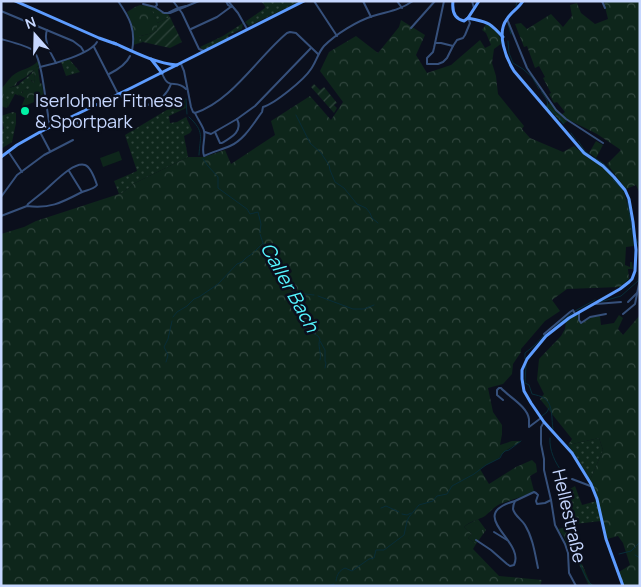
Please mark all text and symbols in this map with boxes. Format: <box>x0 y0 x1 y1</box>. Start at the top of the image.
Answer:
north arrow <box>10 10 60 60</box>
text: N <box>22 12 38 33</box>
place label: Iserlohner Fitness & Sportpark <box>35 88 183 133</box>
marker: Iserlohner Fitness & Sportpark <box>19 105 31 117</box>
water label: Caller Bach <box>255 237 326 337</box>
street label: Hellestraße <box>548 466 592 565</box>

